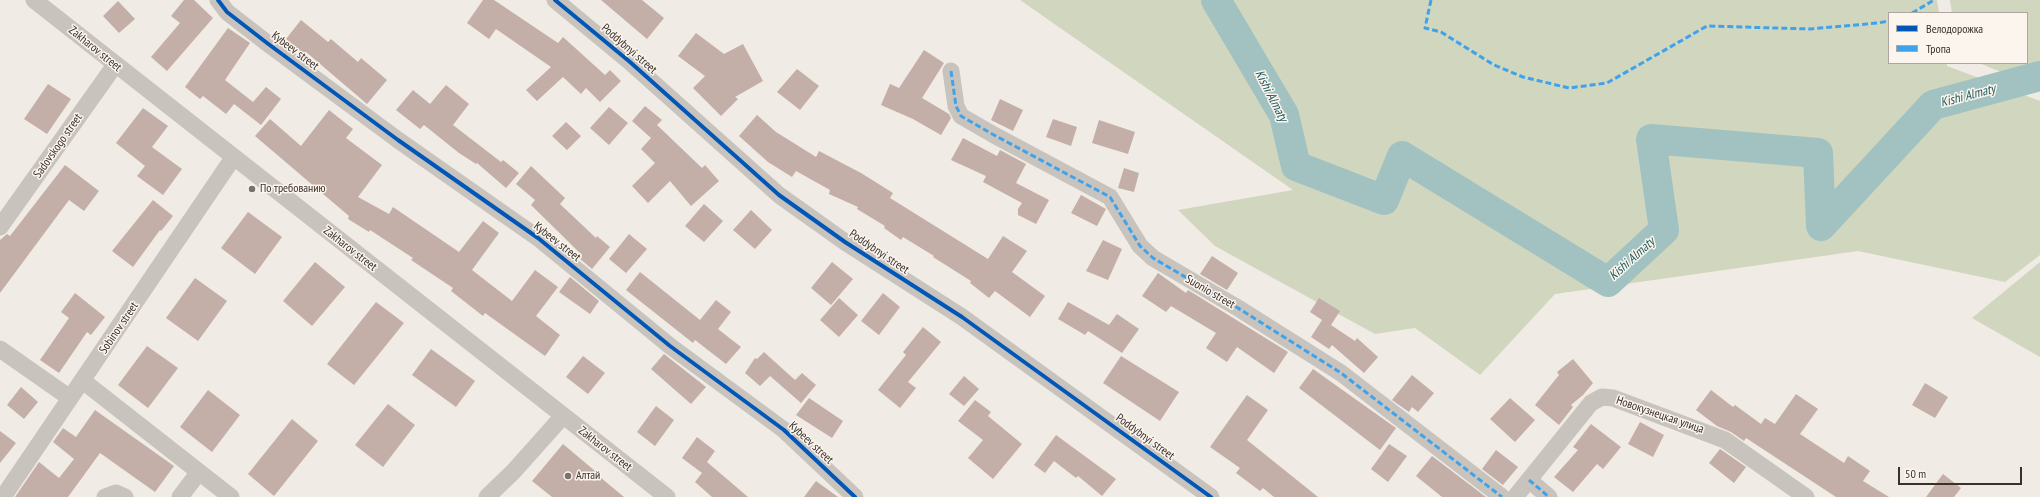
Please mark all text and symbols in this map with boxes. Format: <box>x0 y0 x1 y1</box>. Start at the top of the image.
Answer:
legend <box>1888 12 2028 64</box>
street label: Poddybnyi street <box>598 21 660 77</box>
text: Велодорожка <box>1926 21 1983 36</box>
street label: Zakharov street <box>66 23 124 75</box>
street label: Kybeev street <box>268 28 322 74</box>
text: Тропа <box>1926 41 1951 56</box>
water label: Kіshі Almaty <box>1251 67 1291 125</box>
water label: Kіshі Almaty <box>1939 81 1997 111</box>
street label: Sadovskogo street <box>31 111 85 181</box>
place label: По требованию <box>260 182 326 196</box>
marker: По требованию <box>247 184 257 194</box>
street label: Kybeev street <box>531 219 583 265</box>
street label: Zakharov street <box>320 224 380 274</box>
street label: Poddybnyi street <box>846 227 912 277</box>
water label: Kіshі Almaty <box>1606 234 1658 284</box>
street label: Suonio street <box>1183 272 1237 312</box>
street label: Sobinov street <box>96 299 142 357</box>
street label: Новокузнецкая улица <box>1614 393 1706 437</box>
street label: Poddybnyi street <box>1113 411 1177 463</box>
street label: Kybeev street <box>786 419 836 467</box>
street label: Zakharov street <box>575 424 635 474</box>
scale bar <box>1900 459 2024 485</box>
text: 50 m <box>1905 466 1926 481</box>
place label: Алтай <box>576 469 600 483</box>
marker: Алтай <box>563 471 573 481</box>

